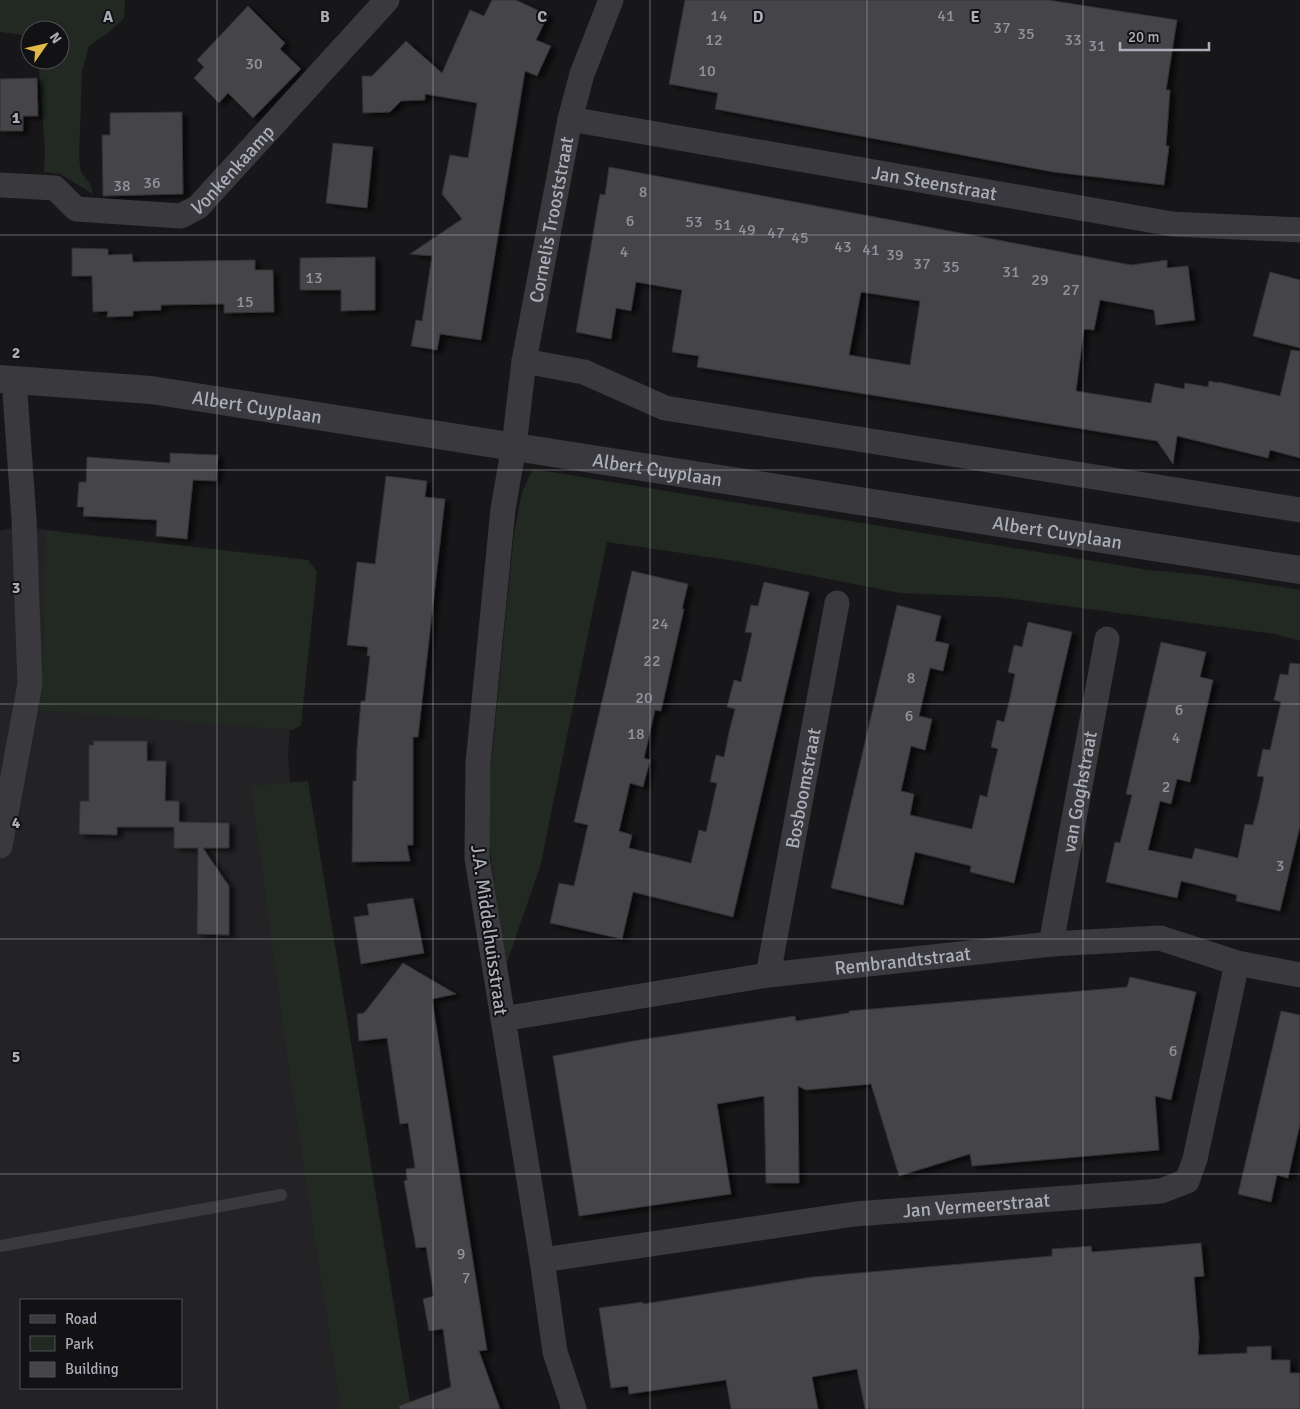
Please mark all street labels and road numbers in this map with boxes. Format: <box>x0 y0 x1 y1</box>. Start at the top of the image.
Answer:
street label: Vonkenkaamp <box>188 120 280 221</box>
street label: Cornelis Trooststraat <box>524 134 579 305</box>
street label: Jan Steenstraat <box>870 161 999 206</box>
street label: Albert Cuyplaan <box>191 386 324 430</box>
street label: Albert Cuyplaan <box>591 448 724 492</box>
street label: Albert Cuyplaan <box>991 511 1124 555</box>
street label: Bosboomstraat <box>781 726 827 851</box>
street label: van Goghstraat <box>1057 729 1103 854</box>
street label: J.A. Middelhuisstraat <box>465 843 513 1017</box>
street label: Rembrandtstraat <box>833 942 972 981</box>
street label: Jan Vermeerstraat <box>902 1188 1051 1223</box>

